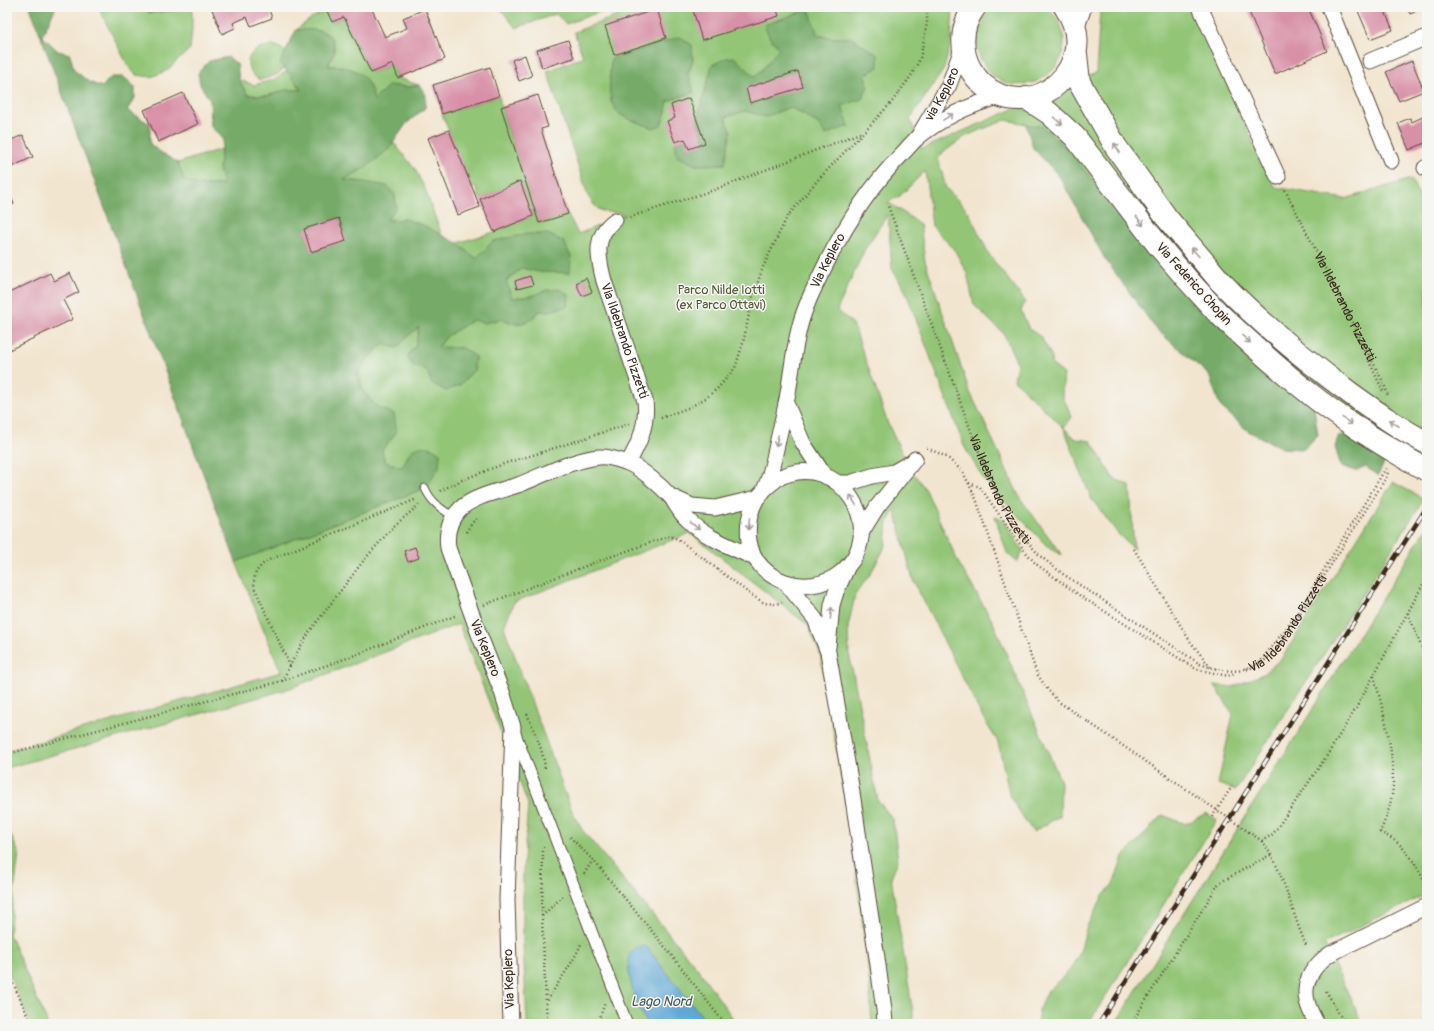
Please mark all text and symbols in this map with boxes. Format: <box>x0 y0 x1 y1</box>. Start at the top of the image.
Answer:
street label: via Keplero <box>921 65 963 125</box>
one-way arrow <box>943 113 954 122</box>
one-way arrow <box>1053 116 1063 125</box>
one-way arrow <box>1113 143 1121 154</box>
one-way arrow <box>1136 215 1145 226</box>
street label: Via Keplero <box>807 230 849 291</box>
street label: Via Federico Chopin <box>1153 239 1235 329</box>
one-way arrow <box>1190 247 1199 258</box>
street label: Via Ildebrando Pizzetti <box>1310 249 1379 364</box>
street label: Via Ildebrando Pizzetti <box>597 281 652 401</box>
park label: Parco Nilde Iotti (ex Parco Ottavi) <box>675 282 767 313</box>
one-way arrow <box>1241 334 1251 343</box>
one-way arrow <box>1341 417 1352 425</box>
one-way arrow <box>1389 419 1400 427</box>
street label: Via Ildebrando Pizzetti <box>965 432 1034 547</box>
one-way arrow <box>773 434 781 447</box>
one-way arrow <box>848 494 856 506</box>
one-way arrow <box>745 518 752 531</box>
one-way arrow <box>689 522 700 531</box>
street label: Via Ildebrando Pizzetti <box>1246 572 1331 676</box>
one-way arrow <box>827 607 835 620</box>
street label: Via Keplero <box>466 617 504 679</box>
street label: Via Keplero <box>500 949 518 1009</box>
water label: Lago Nord <box>631 993 693 1010</box>

